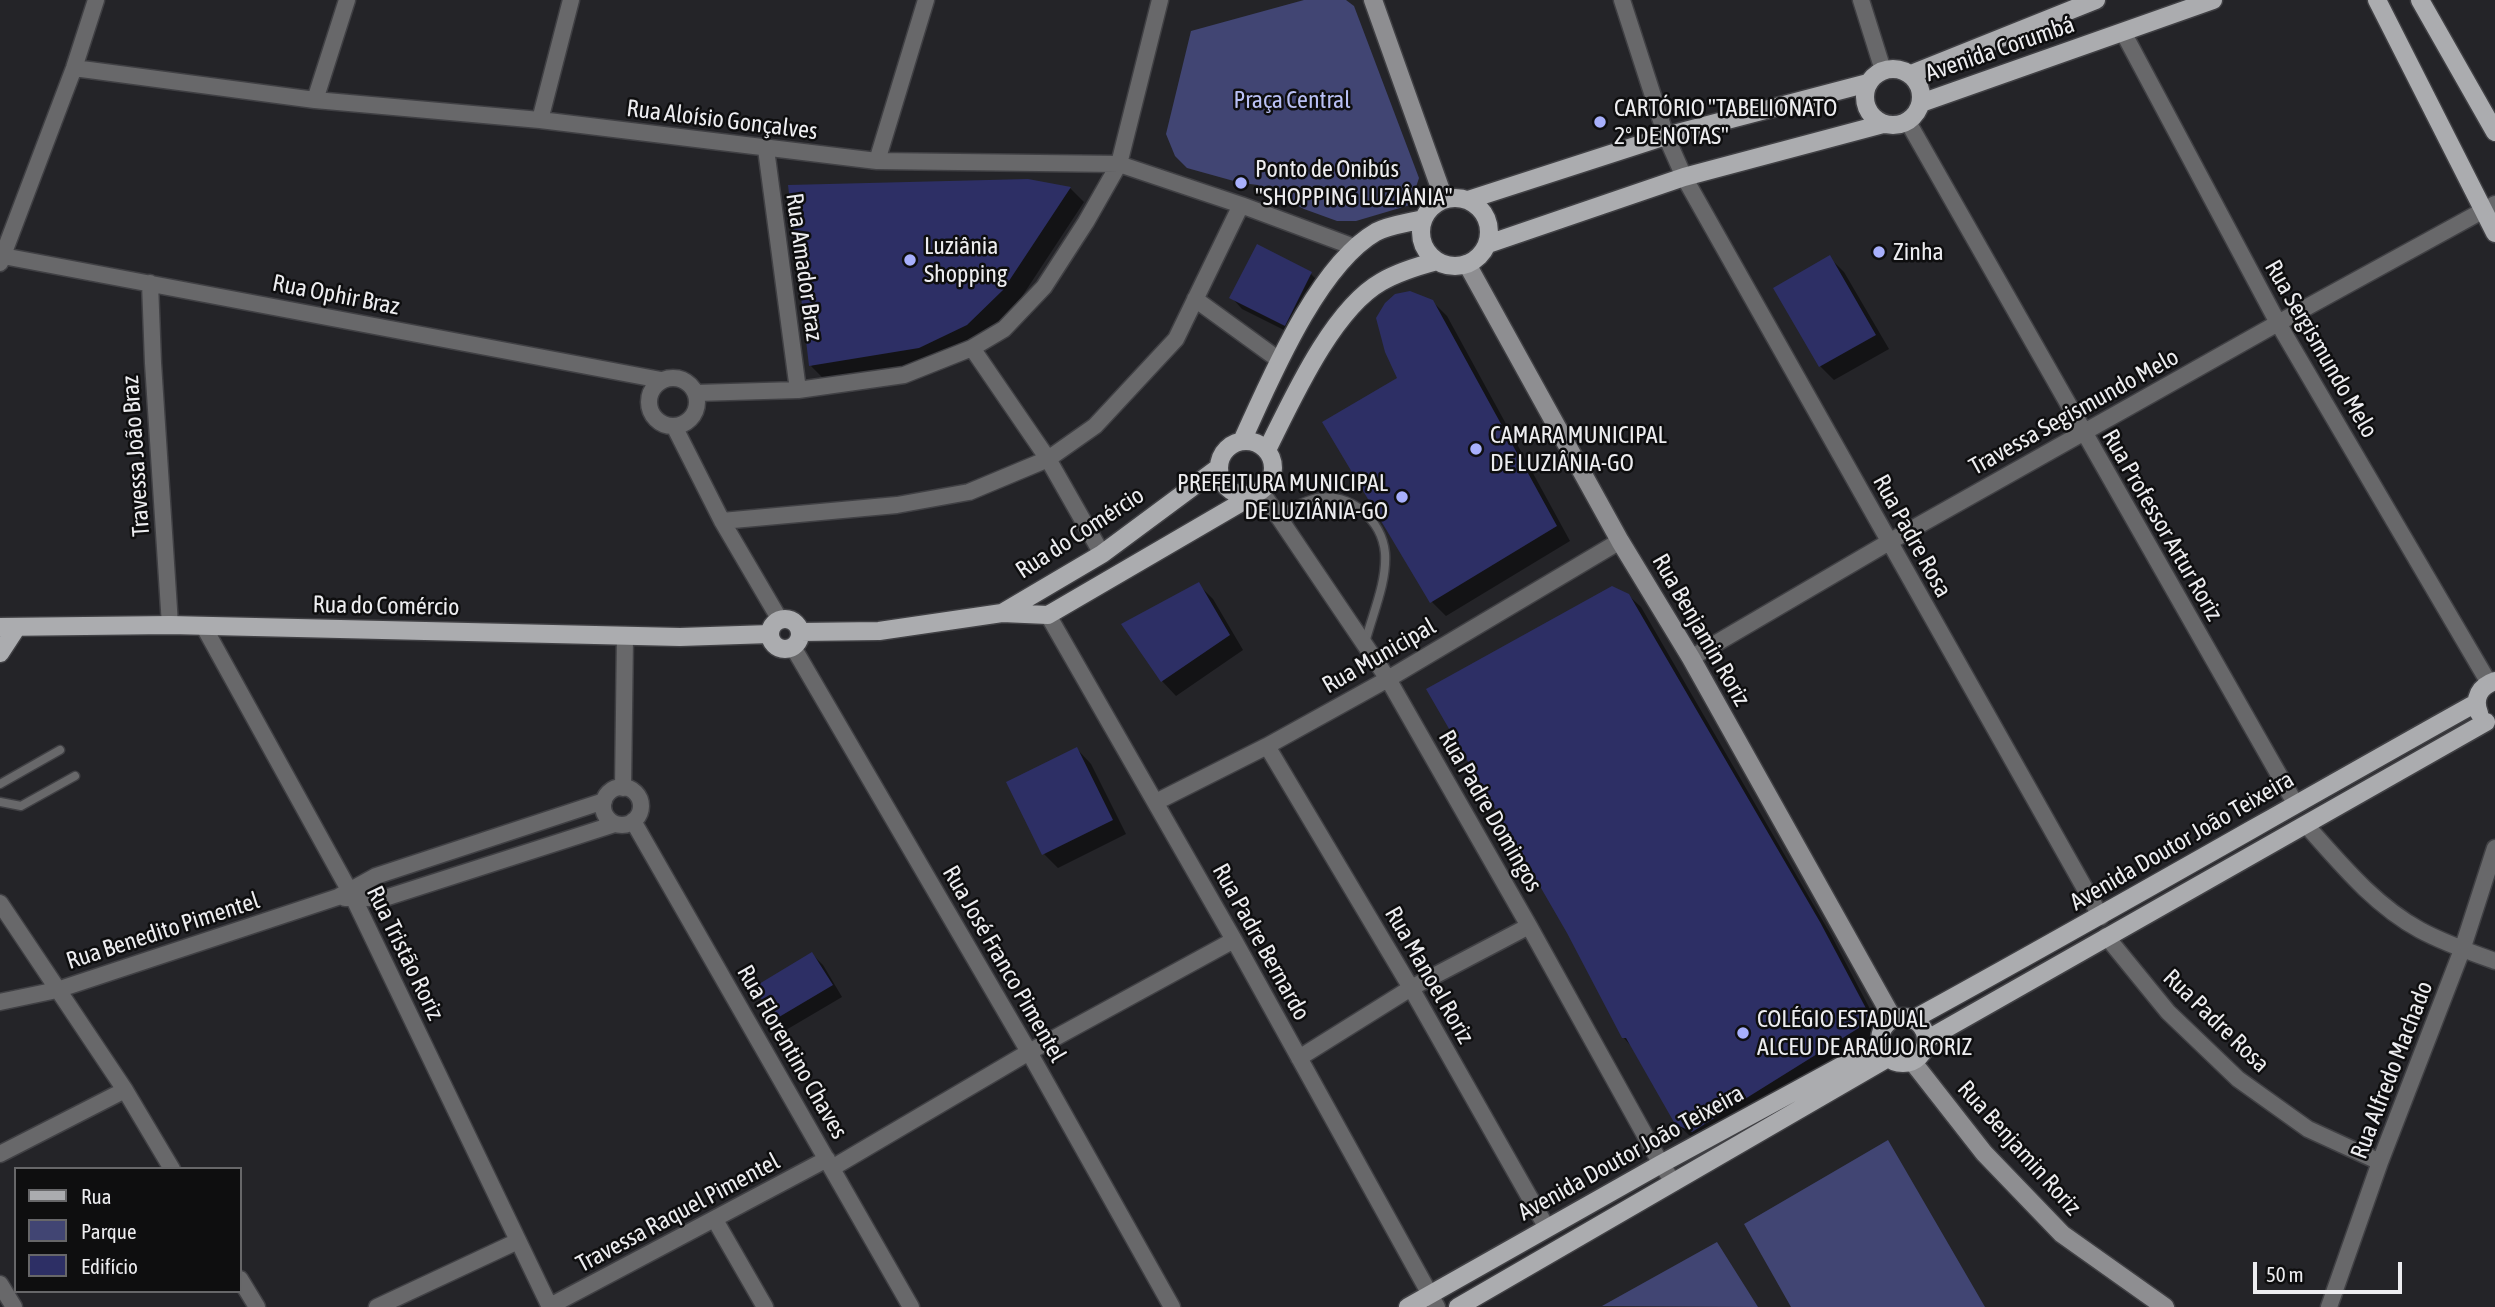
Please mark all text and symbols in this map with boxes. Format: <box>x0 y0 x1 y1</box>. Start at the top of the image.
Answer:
street label: Avenida Corumbá <box>1922 10 2078 88</box>
park label: Praça Central <box>1233 86 1351 114</box>
street label: Rua Aloísio Gonçalves <box>625 94 819 146</box>
place label: CARTÓRIO "TABELIONATO 2º DE NOTAS" <box>1614 94 1837 150</box>
marker: CARTÓRIO "TABELIONATO 2º DE NOTAS" <box>1592 114 1608 130</box>
place label: Ponto de Onibús "SHOPPING LUZIÂNIA" <box>1255 155 1453 211</box>
marker: Ponto de Onibús "SHOPPING LUZIÂNIA" <box>1233 175 1249 191</box>
street label: Rua Amador Braz <box>779 191 829 343</box>
place label: Luziânia Shopping <box>924 232 1007 288</box>
place label: Zinha <box>1893 238 1944 266</box>
marker: Zinha <box>1871 244 1887 260</box>
marker: Luziânia Shopping <box>902 252 918 268</box>
street label: Rua Sergismundo Melo <box>2258 255 2384 443</box>
street label: Rua Ophir Braz <box>270 269 402 321</box>
street label: Travessa Segismundo Melo <box>1964 342 2184 482</box>
street label: Travessa João Braz <box>116 375 156 537</box>
place label: CAMARA MUNICIPAL DE LUZIÂNIA-GO <box>1490 421 1667 477</box>
street label: Rua Professor Artur Roriz <box>2095 424 2229 626</box>
marker: CAMARA MUNICIPAL DE LUZIÂNIA-GO <box>1468 441 1484 457</box>
place label: PREFEITURA MUNICIPAL DE LUZIÂNIA-GO <box>1177 469 1388 525</box>
street label: Rua Padre Rosa <box>1866 470 1958 602</box>
street label: Rua do Comércio <box>1011 481 1149 585</box>
marker: PREFEITURA MUNICIPAL DE LUZIÂNIA-GO <box>1394 489 1410 505</box>
street label: Rua Benjamin Roriz <box>1646 549 1756 711</box>
street label: Rua do Comércio <box>312 590 460 622</box>
street label: Rua Municipal <box>1317 612 1441 700</box>
street label: Rua Padre Domingos <box>1432 725 1548 897</box>
street label: Avenida Doutor João Teixeira <box>2065 765 2299 917</box>
street label: Rua Padre Bernardo <box>1206 858 1316 1026</box>
street label: Rua José Franco Pimentel <box>936 861 1072 1067</box>
street label: Rua Tristão Roriz <box>360 881 450 1025</box>
street label: Rua Benedito Pimentel <box>63 886 263 976</box>
street label: Rua Manoel Roriz <box>1378 901 1480 1049</box>
street label: Rua Florentino Chaves <box>731 960 853 1144</box>
street label: Rua Padre Rosa <box>2157 963 2275 1079</box>
street label: Rua Alfredo Machado <box>2345 977 2439 1163</box>
place label: COLÉGIO ESTADUAL ALCEU DE ARAÚJO RORIZ <box>1757 1005 1972 1061</box>
marker: COLÉGIO ESTADUAL ALCEU DE ARAÚJO RORIZ <box>1735 1025 1751 1041</box>
street label: Rua Benjamin Roriz <box>1951 1075 2087 1221</box>
street label: Avenida Doutor João Teixeira <box>1513 1079 1749 1227</box>
street label: Travessa Raquel Pimentel <box>571 1147 785 1279</box>
legend <box>14 1167 242 1293</box>
text: Rua <box>81 1184 111 1208</box>
text: Parque <box>81 1219 136 1243</box>
scale bar <box>2257 1248 2406 1292</box>
text: Edifício <box>81 1254 138 1278</box>
text: 50 m <box>2266 1262 2304 1286</box>

